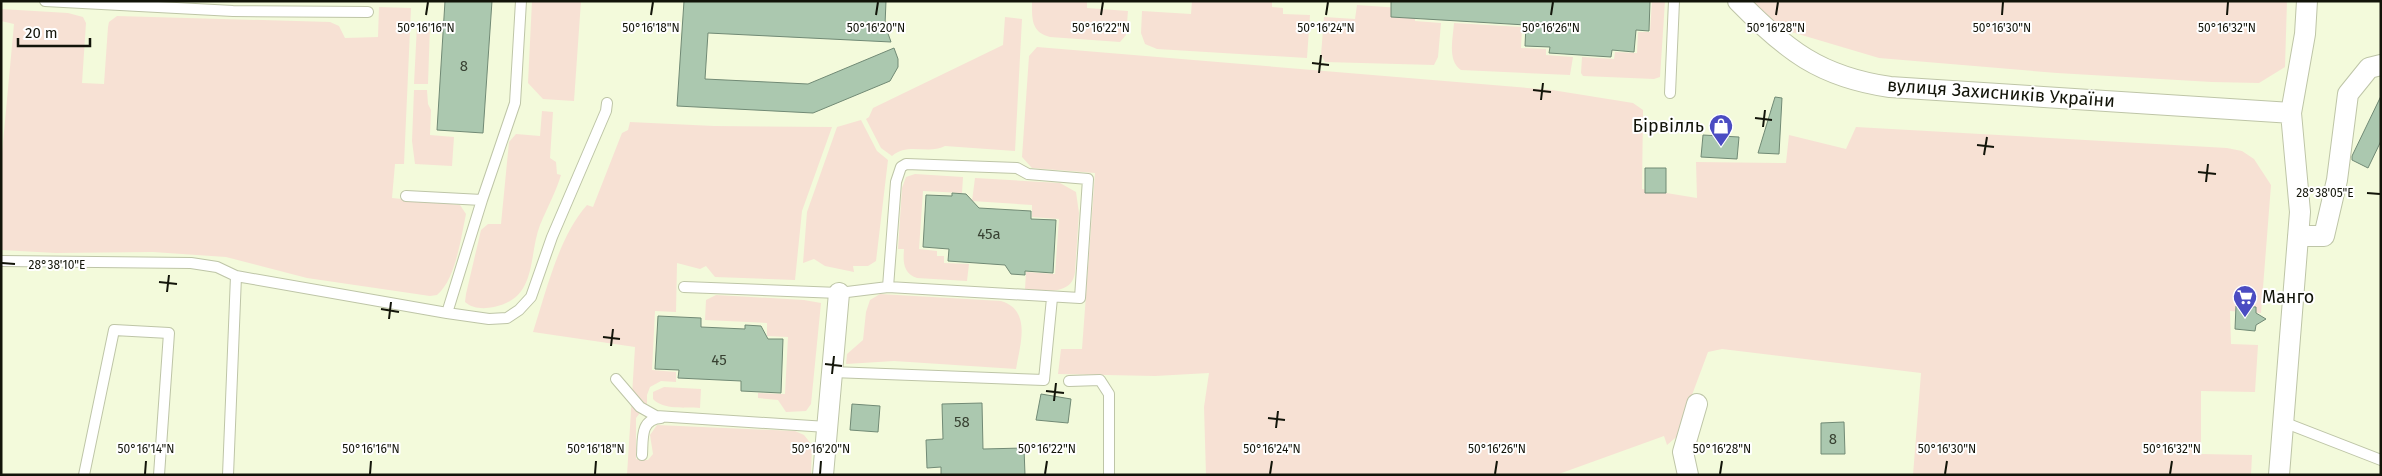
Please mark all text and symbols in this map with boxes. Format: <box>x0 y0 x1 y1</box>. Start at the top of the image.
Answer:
scale bar <box>18 15 90 47</box>
text: 50°16'16"N <box>397 21 455 35</box>
text: 50°16'18"N <box>622 21 680 35</box>
text: 50°16'20"N <box>847 21 905 35</box>
text: 50°16'22"N <box>1072 21 1130 35</box>
text: 50°16'24"N <box>1297 21 1355 35</box>
text: 50°16'26"N <box>1522 21 1580 35</box>
text: 50°16'28"N <box>1747 21 1805 35</box>
text: 50°16'30"N <box>1973 21 2031 35</box>
text: 50°16'32"N <box>2198 21 2256 35</box>
text: 20 m <box>25 24 58 42</box>
house number: 8 <box>460 57 468 75</box>
street label: вулиця Захисників України <box>1886 74 2116 112</box>
shop icon: Бірвілль <box>1708 113 1734 147</box>
place label: Бірвілль <box>1633 115 1704 137</box>
text: 28°38'05"E <box>2296 186 2354 200</box>
house number: 45а <box>977 225 1001 243</box>
text: 28°38'10"E <box>29 258 85 272</box>
supermarket icon: Манго <box>2232 284 2258 318</box>
place label: Манго <box>2262 286 2314 308</box>
house number: 45 <box>711 351 727 369</box>
house number: 58 <box>954 413 970 431</box>
house number: 8 <box>1829 430 1837 448</box>
text: 50°16'14"N <box>118 442 174 456</box>
text: 50°16'16"N <box>342 442 400 456</box>
text: 50°16'18"N <box>567 442 625 456</box>
text: 50°16'20"N <box>792 442 850 456</box>
text: 50°16'22"N <box>1018 442 1076 456</box>
text: 50°16'24"N <box>1243 442 1301 456</box>
text: 50°16'26"N <box>1468 442 1526 456</box>
text: 50°16'28"N <box>1693 442 1751 456</box>
text: 50°16'30"N <box>1918 442 1976 456</box>
text: 50°16'32"N <box>2143 442 2201 456</box>

